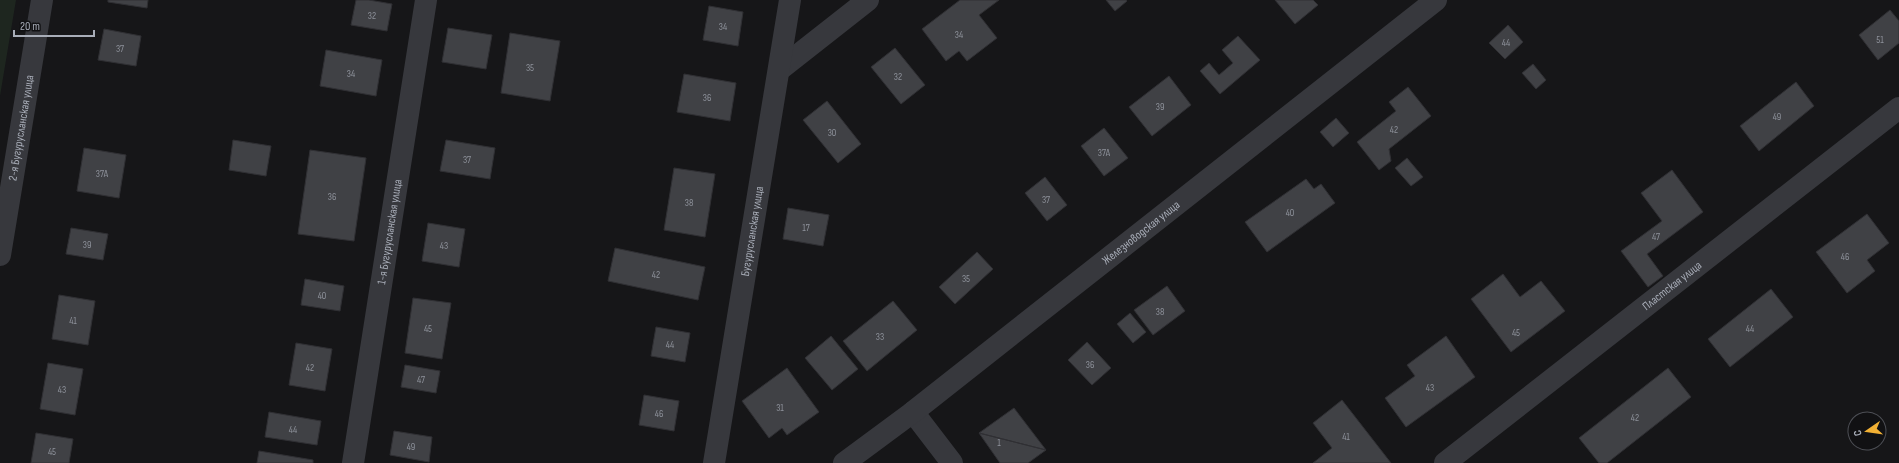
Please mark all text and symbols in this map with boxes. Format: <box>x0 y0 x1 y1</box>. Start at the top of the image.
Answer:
house number: 32 <box>368 10 376 22</box>
scale bar <box>14 12 94 38</box>
text: 20 m <box>20 19 40 34</box>
house number: 34 <box>719 21 727 33</box>
house number: 34 <box>955 29 963 41</box>
house number: 51 <box>1876 34 1884 46</box>
house number: 44 <box>1502 37 1510 49</box>
house number: 37 <box>116 43 124 55</box>
house number: 35 <box>526 62 534 74</box>
house number: 34 <box>347 68 355 80</box>
house number: 32 <box>894 71 902 83</box>
street label: 2-я Бугурусланская улица <box>5 73 38 182</box>
house number: 36 <box>703 92 711 104</box>
house number: 39 <box>1156 101 1164 113</box>
house number: 49 <box>1773 111 1781 123</box>
house number: 42 <box>1390 124 1398 136</box>
house number: 30 <box>828 127 836 139</box>
house number: 37А <box>1098 147 1111 159</box>
house number: 37 <box>463 154 471 166</box>
house number: 37А <box>96 168 109 180</box>
street label: 1-я Бугурусланская улица <box>374 178 406 286</box>
street label: Бугурусланская улица <box>738 185 767 277</box>
house number: 36 <box>328 191 336 203</box>
house number: 37 <box>1042 194 1050 206</box>
house number: 38 <box>685 197 693 209</box>
street label: Железноводская улица <box>1099 197 1184 268</box>
house number: 40 <box>1286 207 1294 219</box>
house number: 17 <box>802 222 810 234</box>
house number: 47 <box>1652 231 1660 243</box>
house number: 39 <box>83 239 91 251</box>
house number: 43 <box>440 240 448 252</box>
house number: 46 <box>1841 251 1849 263</box>
street label: Пластская улица <box>1639 258 1705 314</box>
house number: 42 <box>652 269 660 281</box>
house number: 35 <box>962 273 970 285</box>
house number: 40 <box>318 290 326 302</box>
house number: 38 <box>1156 306 1164 318</box>
house number: 41 <box>69 315 77 327</box>
house number: 45 <box>424 323 432 335</box>
house number: 44 <box>1746 323 1754 335</box>
house number: 45 <box>1512 327 1520 339</box>
house number: 33 <box>876 331 884 343</box>
house number: 44 <box>666 339 674 351</box>
house number: 36 <box>1086 359 1094 371</box>
house number: 42 <box>306 362 314 374</box>
house number: 47 <box>417 374 425 386</box>
house number: 43 <box>1426 382 1434 394</box>
house number: 43 <box>58 384 66 396</box>
house number: 31 <box>776 402 784 414</box>
house number: 46 <box>655 408 663 420</box>
north arrow <box>1847 411 1887 451</box>
house number: 42 <box>1631 412 1639 424</box>
house number: 44 <box>289 424 297 436</box>
text: С <box>1851 429 1865 437</box>
house number: 41 <box>1342 431 1350 443</box>
house number: 1 <box>997 437 1001 449</box>
house number: 49 <box>407 441 415 453</box>
house number: 45 <box>48 446 56 458</box>

